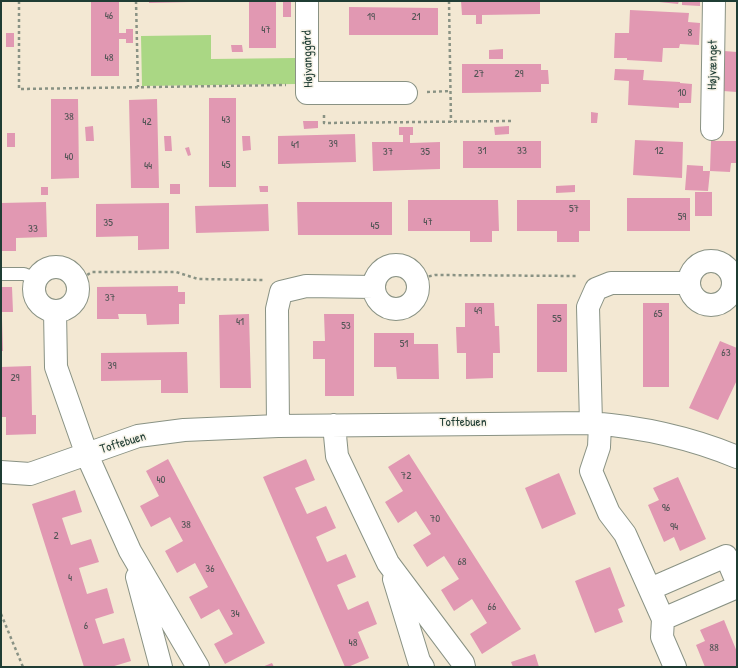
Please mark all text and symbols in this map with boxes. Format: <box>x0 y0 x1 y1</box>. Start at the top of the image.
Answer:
house number: 46 <box>105 9 113 23</box>
house number: 19 <box>367 10 375 24</box>
house number: 21 <box>411 10 421 24</box>
house number: 47 <box>261 23 271 37</box>
house number: 8 <box>688 26 692 40</box>
street label: Højvanggård <box>299 30 317 88</box>
street label: Højvænget <box>705 40 721 90</box>
house number: 48 <box>105 51 113 65</box>
house number: 27 <box>474 67 484 81</box>
house number: 29 <box>514 67 524 81</box>
house number: 10 <box>678 86 686 100</box>
house number: 38 <box>64 110 74 124</box>
house number: 43 <box>221 113 231 127</box>
house number: 42 <box>142 115 152 129</box>
house number: 39 <box>329 137 337 151</box>
house number: 41 <box>291 138 299 152</box>
house number: 31 <box>478 144 486 158</box>
house number: 33 <box>517 144 527 158</box>
house number: 12 <box>654 144 664 158</box>
house number: 37 <box>383 145 393 159</box>
house number: 35 <box>420 145 430 159</box>
house number: 40 <box>64 150 74 164</box>
house number: 45 <box>222 158 230 172</box>
house number: 44 <box>144 159 152 173</box>
house number: 57 <box>569 202 579 216</box>
house number: 59 <box>678 210 686 224</box>
house number: 47 <box>423 215 433 229</box>
house number: 35 <box>103 216 113 230</box>
house number: 45 <box>371 219 379 233</box>
house number: 33 <box>28 222 38 236</box>
house number: 37 <box>105 291 115 305</box>
house number: 49 <box>474 304 482 318</box>
house number: 65 <box>653 307 663 321</box>
house number: 55 <box>552 312 562 326</box>
house number: 41 <box>236 315 244 329</box>
house number: 53 <box>341 319 351 333</box>
house number: 51 <box>400 337 408 351</box>
house number: 63 <box>721 346 731 360</box>
house number: 39 <box>108 359 116 373</box>
house number: 29 <box>10 371 20 385</box>
street label: Toftebuen <box>439 415 487 431</box>
street label: Toftebuen <box>98 429 148 457</box>
house number: 72 <box>401 469 411 483</box>
house number: 40 <box>156 473 166 487</box>
house number: 96 <box>662 501 670 515</box>
house number: 70 <box>430 512 440 526</box>
house number: 38 <box>181 518 191 532</box>
house number: 94 <box>670 520 678 534</box>
house number: 2 <box>53 529 59 543</box>
house number: 68 <box>457 555 467 569</box>
house number: 36 <box>205 562 215 576</box>
house number: 4 <box>68 571 72 585</box>
house number: 66 <box>488 600 496 614</box>
house number: 34 <box>230 607 240 621</box>
house number: 6 <box>84 619 88 633</box>
house number: 48 <box>349 636 357 650</box>
house number: 88 <box>709 641 719 655</box>

